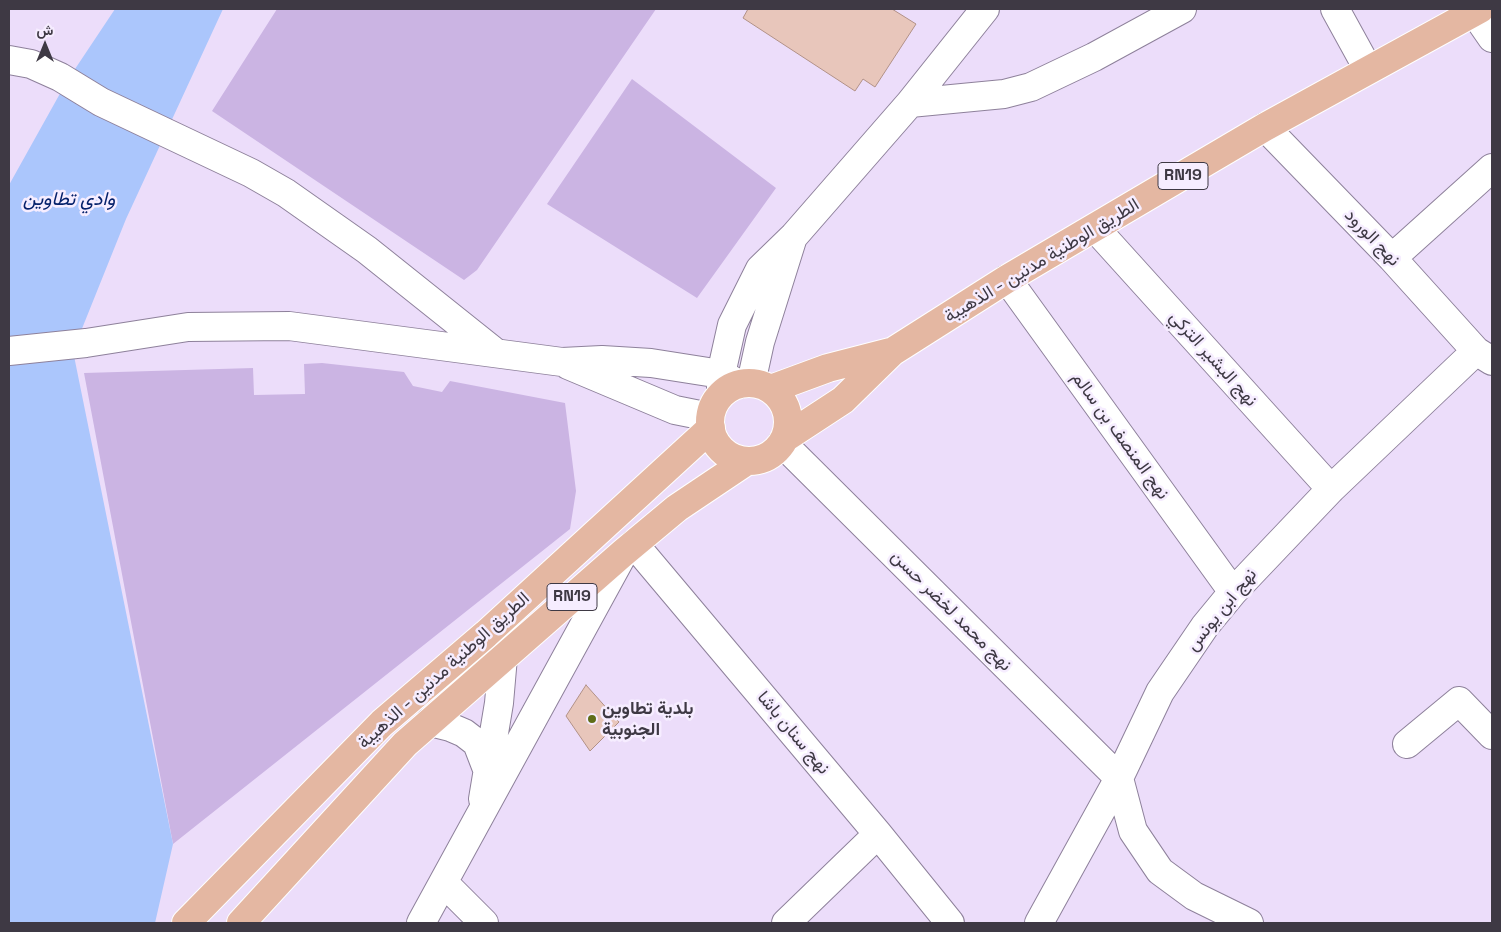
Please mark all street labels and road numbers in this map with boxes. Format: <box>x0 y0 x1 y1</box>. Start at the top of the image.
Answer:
road number: RN19 <box>1158 162 1208 190</box>
street label: الطريق الوطنية مدنين - الذهيبة <box>941 194 1143 328</box>
street label: نهج الورود <box>1340 205 1404 271</box>
street label: نهج البشير التركي <box>1164 307 1262 411</box>
street label: نهج المنصف بن سالم <box>1067 368 1173 504</box>
street label: نهج محمد لخضر حسن <box>886 546 1016 676</box>
street label: نهج ابن يونس <box>1182 564 1262 656</box>
road number: RN19 <box>547 584 597 610</box>
street label: الطريق الوطنية مدنين - الذهيبة <box>354 588 534 754</box>
street label: نهج سنان باشا <box>752 687 834 779</box>

